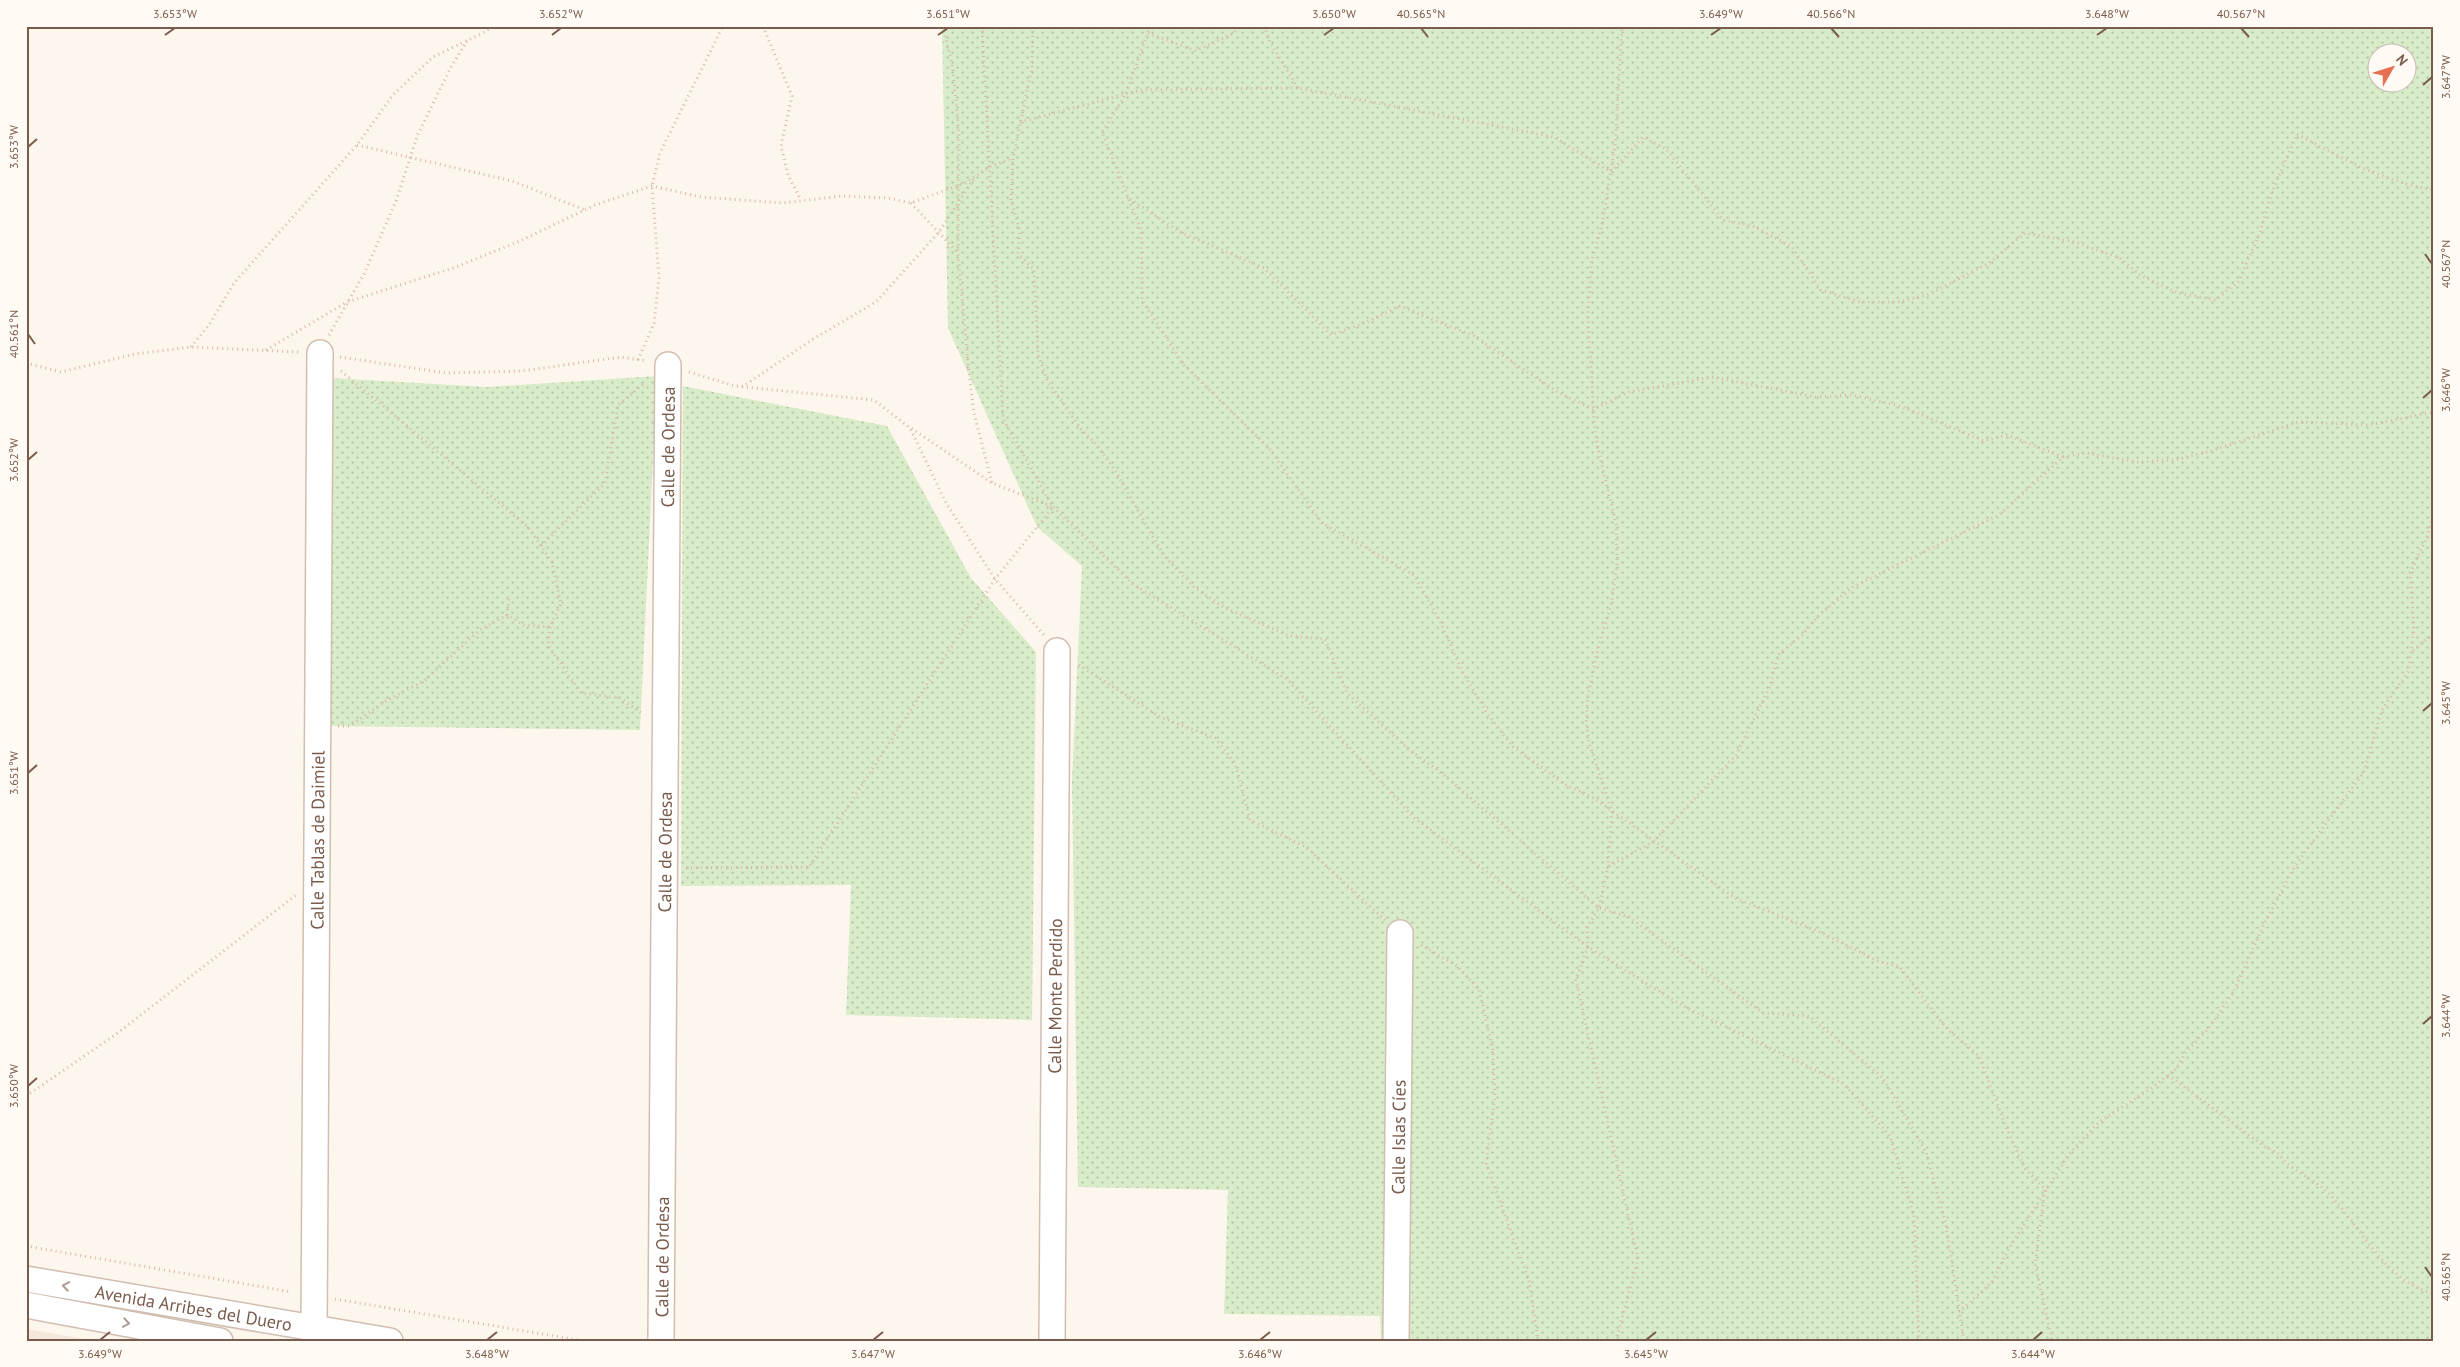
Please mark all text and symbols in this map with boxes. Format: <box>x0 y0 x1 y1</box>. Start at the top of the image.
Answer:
text: 3.653°W <box>153 6 197 21</box>
text: 3.652°W <box>539 6 583 21</box>
text: 3.651°W <box>926 6 970 21</box>
text: 3.650°W <box>1312 6 1356 21</box>
text: 40.565°N <box>1397 6 1445 21</box>
text: 3.649°W <box>1699 6 1743 21</box>
text: 40.566°N <box>1807 6 1855 21</box>
text: 3.648°W <box>2085 6 2129 21</box>
text: 40.567°N <box>2217 6 2265 21</box>
north arrow <box>2368 42 2418 92</box>
text: N <box>2392 51 2412 69</box>
text: 3.647°W <box>2438 55 2453 99</box>
text: 3.653°W <box>6 125 21 169</box>
text: 40.567°N <box>2438 240 2453 288</box>
text: 40.561°N <box>6 310 21 358</box>
text: 3.646°W <box>2438 368 2453 412</box>
street label: Calle de Ordesa <box>655 387 679 508</box>
text: 3.652°W <box>6 438 21 482</box>
text: 3.645°W <box>2438 681 2453 725</box>
street label: Calle Tablas de Daimiel <box>305 750 329 930</box>
text: 3.651°W <box>6 751 21 795</box>
street label: Calle de Ordesa <box>653 791 676 913</box>
street label: Calle Monte Perdido <box>1042 918 1067 1074</box>
text: 3.644°W <box>2438 994 2453 1038</box>
text: 3.650°W <box>6 1064 21 1108</box>
street label: Calle Islas Cíes <box>1386 1080 1410 1194</box>
street label: Calle de Ordesa <box>650 1196 674 1318</box>
text: 40.565°N <box>2438 1253 2453 1301</box>
street label: Avenida Arribes del Duero <box>93 1279 294 1336</box>
one-way arrow <box>62 1281 70 1291</box>
one-way arrow <box>121 1318 130 1328</box>
text: 3.649°W <box>78 1346 122 1361</box>
text: 3.648°W <box>465 1346 509 1361</box>
text: 3.647°W <box>851 1346 895 1361</box>
text: 3.646°W <box>1238 1346 1282 1361</box>
text: 3.645°W <box>1624 1346 1668 1361</box>
text: 3.644°W <box>2011 1346 2055 1361</box>

